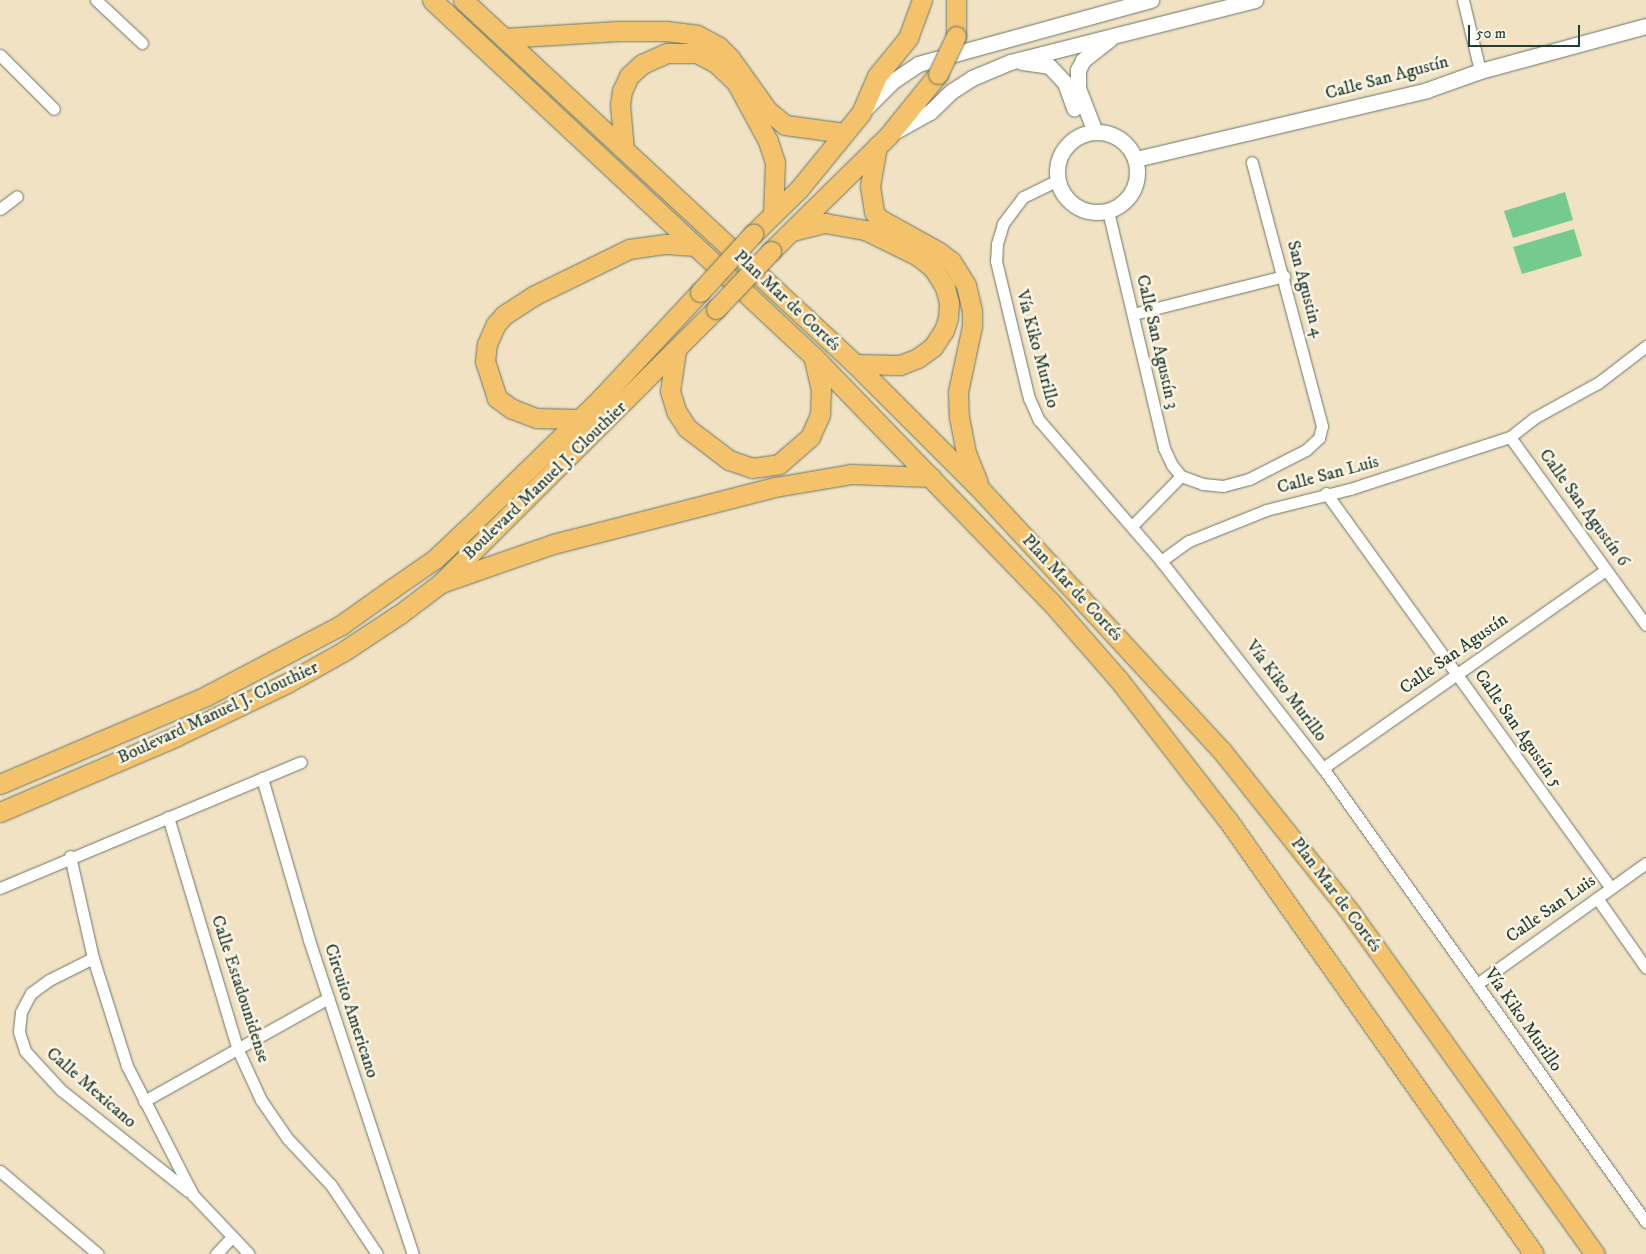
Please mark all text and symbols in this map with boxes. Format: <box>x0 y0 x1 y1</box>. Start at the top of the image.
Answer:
scale bar <box>1471 15 1584 47</box>
text: 50 m <box>1476 24 1506 43</box>
street label: Calle San Agustín <box>1323 51 1451 105</box>
street label: San Agustin 4 <box>1282 238 1328 340</box>
street label: Plan Mar de Cortés <box>729 246 845 356</box>
street label: Calle San Agustín 3 <box>1131 273 1183 411</box>
street label: Vía Kiko Murillo <box>1011 288 1063 410</box>
street label: Boulevard Manuel J. Clouthier <box>459 397 631 565</box>
street label: Calle San Agustín 6 <box>1534 445 1634 571</box>
street label: Calle San Luis <box>1275 451 1381 499</box>
street label: Plan Mar de Cortés <box>1017 530 1127 646</box>
street label: Calle San Agustín <box>1396 609 1512 699</box>
street label: Vía Kiko Murillo <box>1241 636 1331 746</box>
street label: Boulevard Manuel J. Clouthier <box>114 657 322 769</box>
street label: Calle San Agustín 5 <box>1469 666 1567 792</box>
street label: Plan Mar de Cortés <box>1286 833 1386 957</box>
street label: Calle San Luis <box>1502 870 1600 948</box>
street label: Calle Estadounidense <box>206 913 274 1065</box>
street label: Circuito Americano <box>319 941 383 1081</box>
street label: Vía Kiko Murillo <box>1479 964 1567 1076</box>
street label: Calle Mexicano <box>42 1043 140 1133</box>

